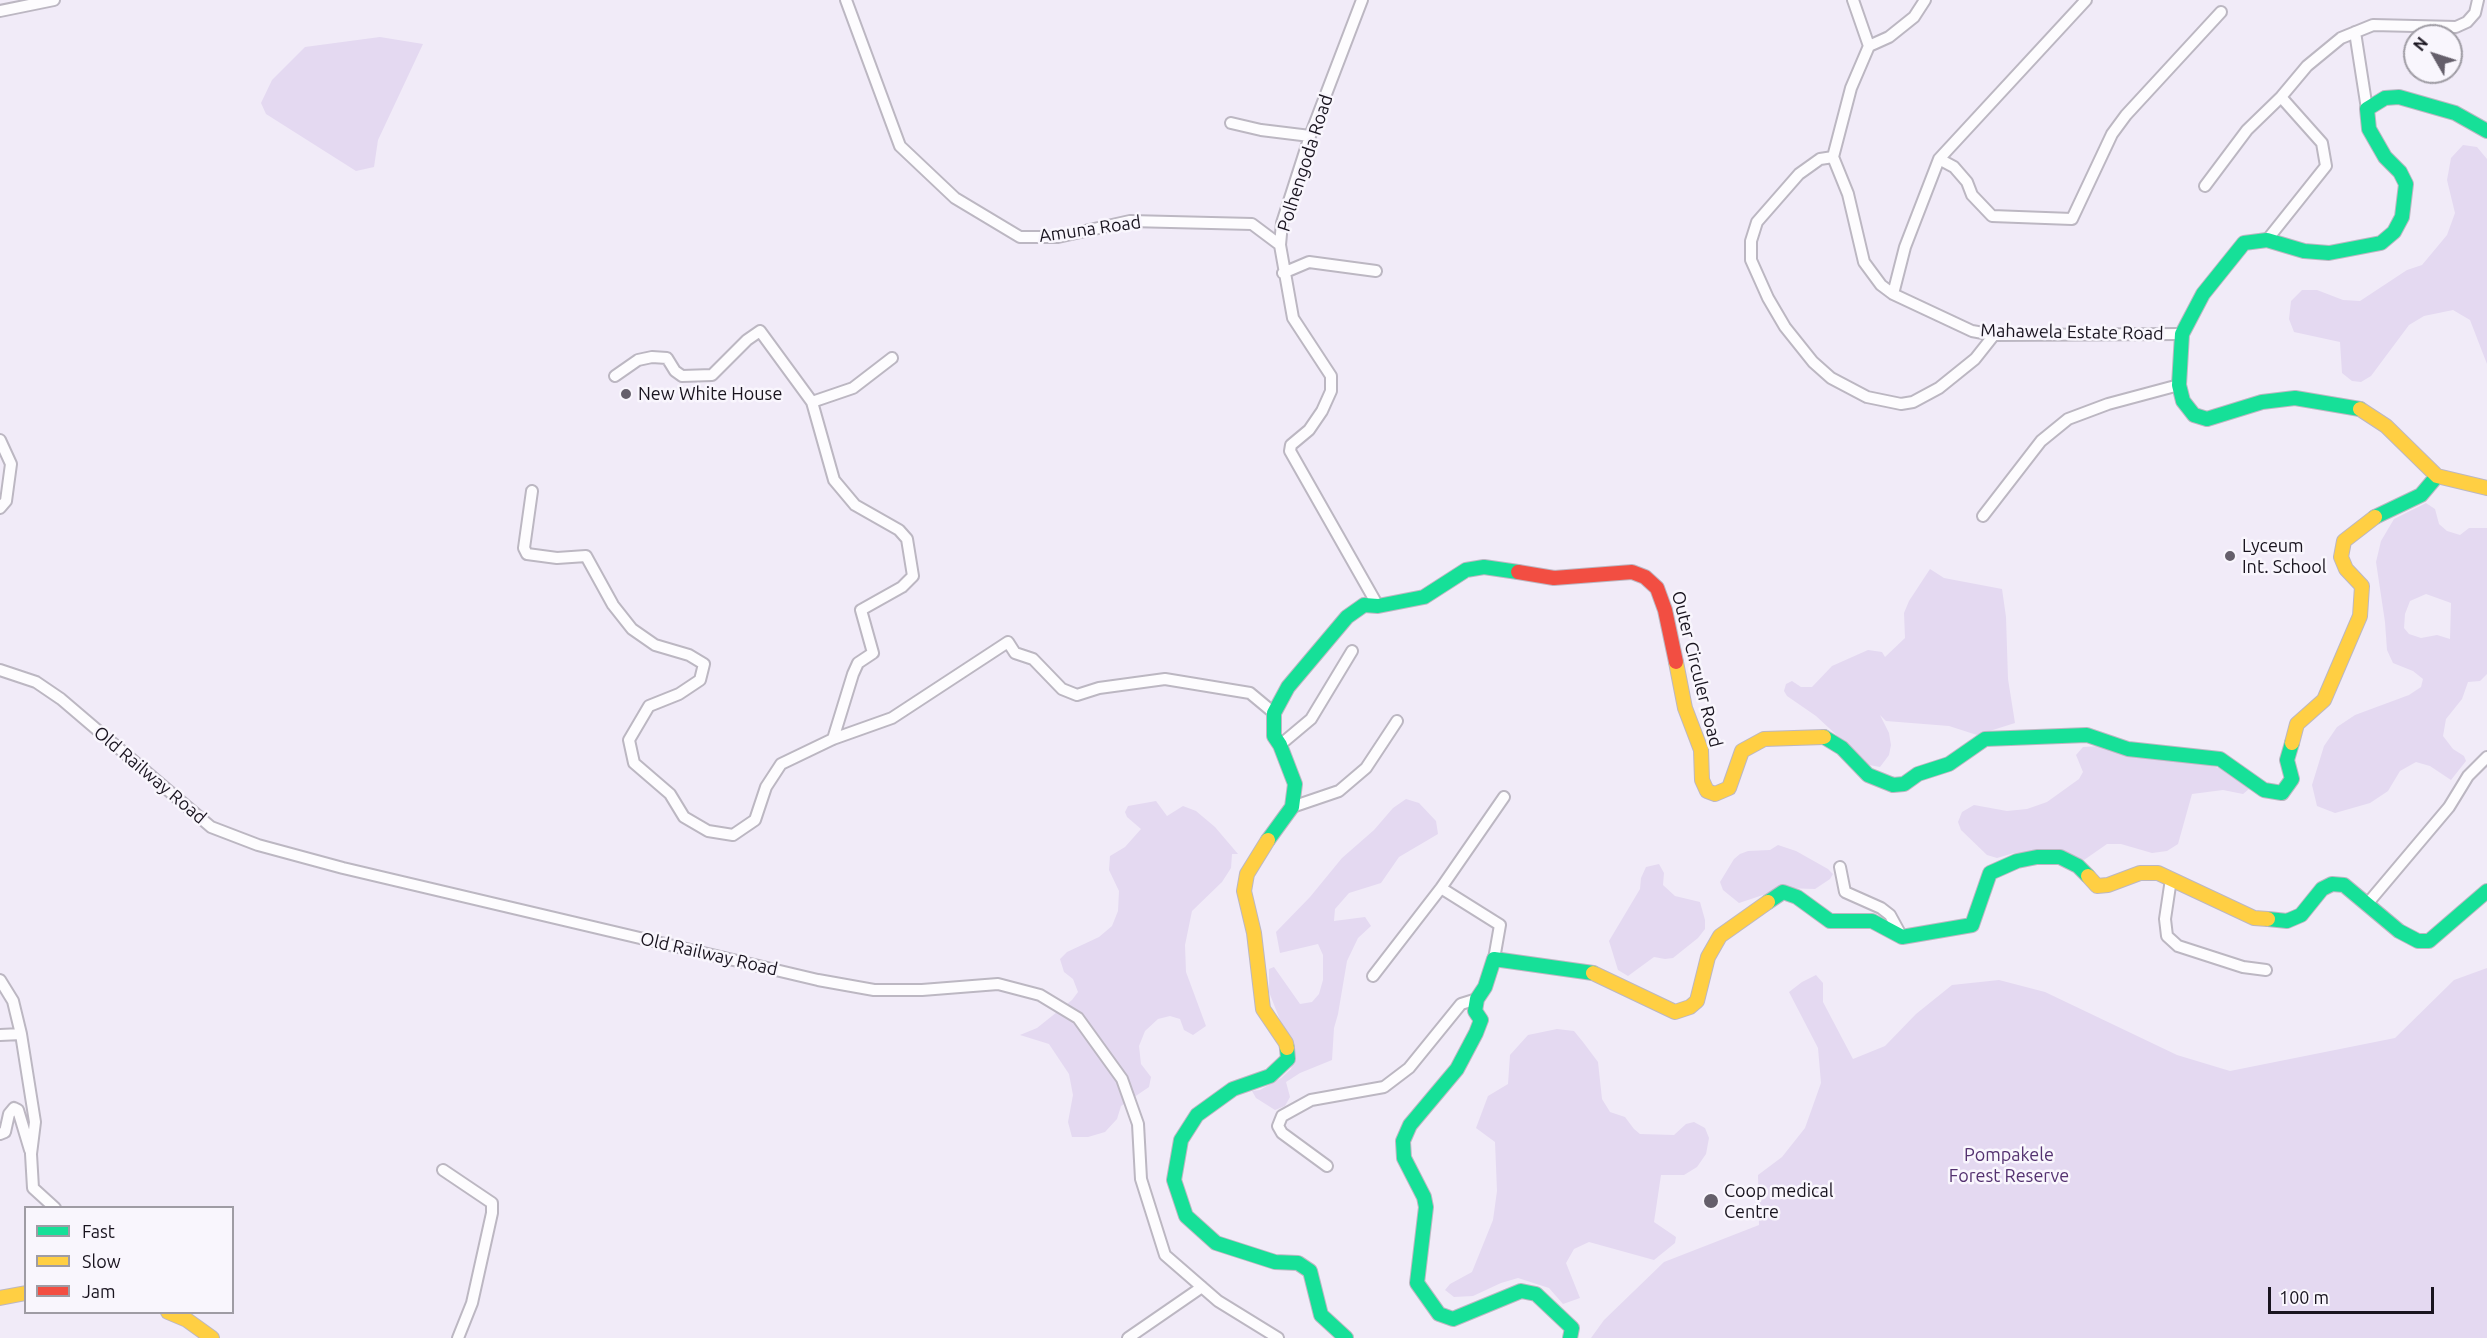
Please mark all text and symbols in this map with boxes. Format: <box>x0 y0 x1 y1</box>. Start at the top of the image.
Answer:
north arrow <box>2403 24 2463 84</box>
text: N <box>2410 34 2431 54</box>
street label: Polhengoda Road <box>1273 92 1337 234</box>
street label: Amuna Road <box>1038 211 1142 247</box>
street label: Mahawela Estate Road <box>1980 320 2164 344</box>
place label: New White House <box>638 383 782 405</box>
marker: New White House <box>619 387 633 401</box>
place label: Lyceum Int. School <box>2242 535 2327 578</box>
marker: Lyceum Int. School <box>2223 549 2237 563</box>
street label: Outer Circuler Road <box>1667 589 1727 749</box>
street label: Old Railway Road <box>89 722 211 828</box>
street label: Old Railway Road <box>638 928 780 980</box>
park label: Pompakele Forest Reserve <box>1949 1144 2069 1186</box>
place label: Coop medical Centre <box>1724 1180 1833 1222</box>
marker: Coop medical Centre <box>1702 1192 1720 1210</box>
legend <box>24 1206 234 1314</box>
text: Fast <box>82 1221 115 1241</box>
text: Slow <box>82 1251 121 1271</box>
scale bar <box>2271 1275 2438 1313</box>
text: Jam <box>82 1281 116 1301</box>
text: 100 m <box>2279 1287 2329 1307</box>

